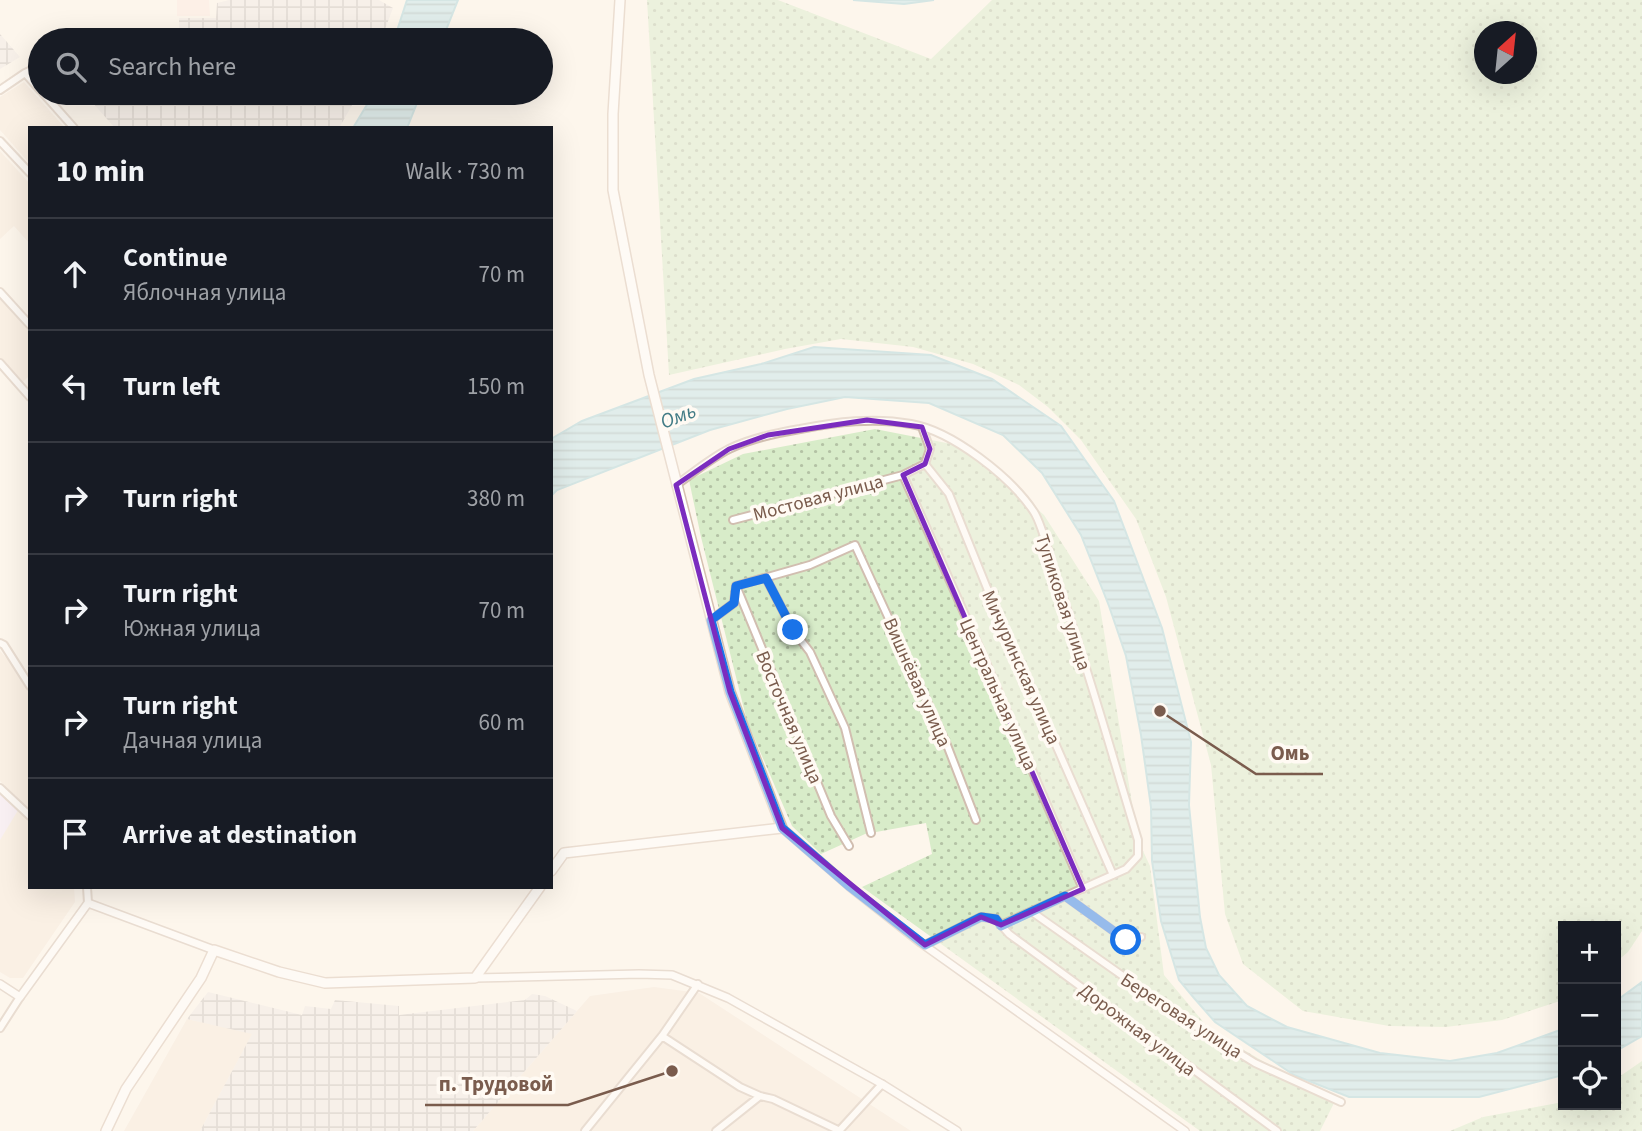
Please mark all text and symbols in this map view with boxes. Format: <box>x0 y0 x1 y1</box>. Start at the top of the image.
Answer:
north arrow <box>1474 21 1537 84</box>
search box <box>28 28 553 105</box>
icon: search <box>52 48 90 86</box>
text: Search here <box>108 48 236 85</box>
text: 10 min <box>56 150 145 193</box>
text: Walk · 730 m <box>406 155 525 188</box>
text: Continue <box>123 239 228 276</box>
icon: ahead <box>56 255 94 293</box>
text: 70 m <box>478 258 525 291</box>
text: Яблочная улица <box>123 276 286 309</box>
icon: left <box>56 367 94 405</box>
text: Turn left <box>123 368 220 405</box>
text: 150 m <box>467 370 525 403</box>
water label: Омь <box>656 395 700 437</box>
street label: Мостовая улица <box>750 468 887 529</box>
icon: right <box>56 479 94 517</box>
text: Turn right <box>123 480 238 517</box>
text: 380 m <box>467 482 525 515</box>
street label: Тупиковая улица <box>1028 531 1097 674</box>
text: Turn right <box>123 575 238 612</box>
street label: Мичуринская улица <box>975 586 1067 749</box>
icon: right <box>56 591 94 629</box>
text: 70 m <box>478 594 525 627</box>
text: Южная улица <box>123 612 261 645</box>
route end <box>777 614 808 645</box>
street label: Вишнёвая улица <box>876 614 957 752</box>
street label: Центральная улица <box>952 614 1043 775</box>
street label: Восточная улица <box>748 647 829 788</box>
text: Turn right <box>123 687 238 724</box>
icon: right <box>56 703 94 741</box>
text: 60 m <box>478 706 525 739</box>
text: Дачная улица <box>123 724 262 757</box>
callout: Омь <box>1256 732 1323 774</box>
text: Омь <box>1270 738 1310 768</box>
icon: arrive <box>56 815 94 853</box>
text: Arrive at destination <box>123 816 357 853</box>
map controls <box>1558 921 1621 1110</box>
button: + <box>1558 921 1621 984</box>
route start <box>1110 924 1141 955</box>
street label: Береговая улица <box>1115 967 1247 1066</box>
street label: Дорожная улица <box>1073 977 1201 1083</box>
button: − <box>1558 984 1621 1047</box>
button: locate <box>1558 1047 1621 1110</box>
callout: п. Трудовой <box>425 1063 568 1105</box>
text: п. Трудовой <box>439 1069 553 1099</box>

